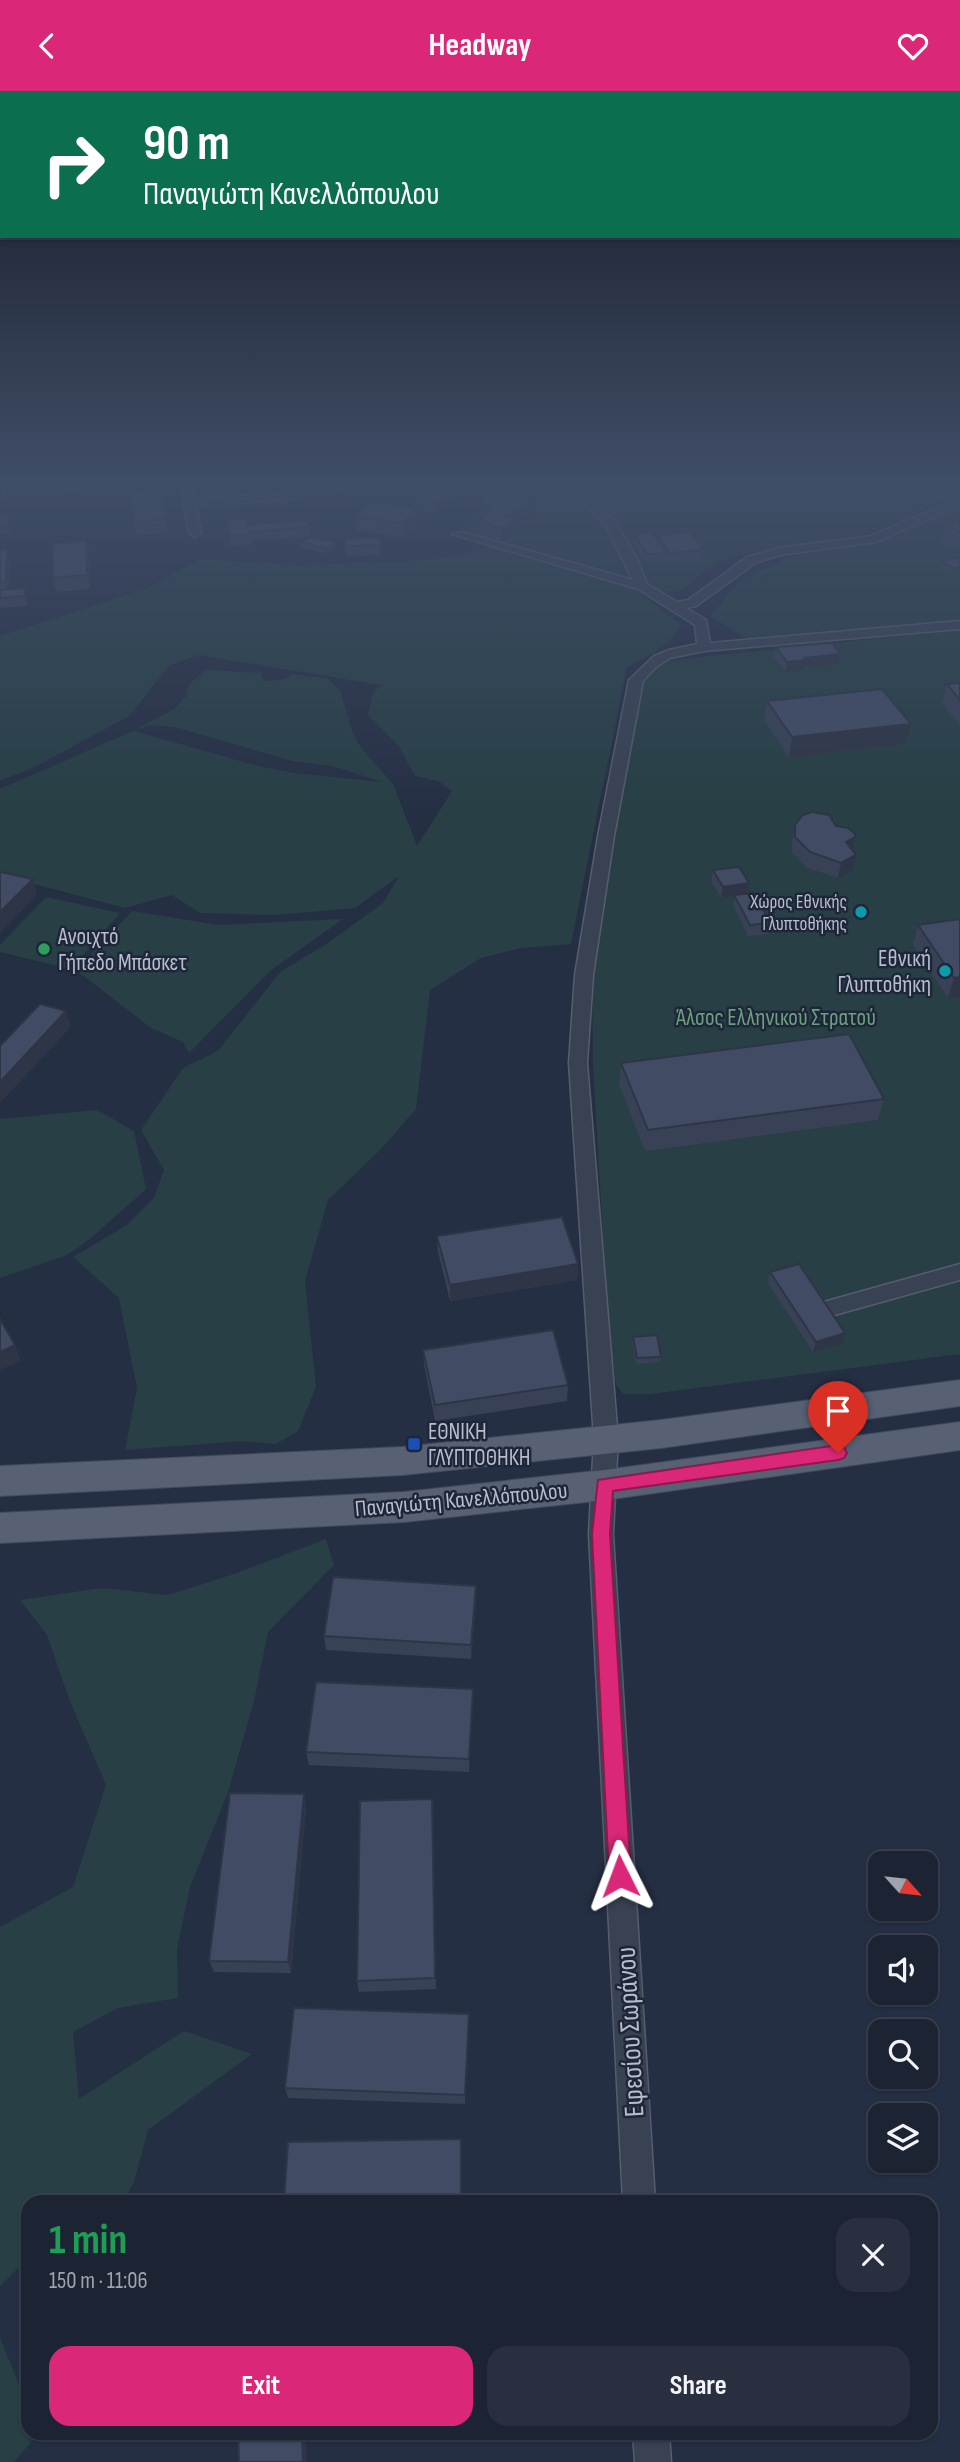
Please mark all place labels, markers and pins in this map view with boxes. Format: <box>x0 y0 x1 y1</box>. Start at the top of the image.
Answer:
place label: Χώρος Εθνικής Γλυπτοθήκης <box>749 891 847 936</box>
marker: Χώρος Εθνικής Γλυπτοθήκης <box>853 904 869 920</box>
place label: Ανοιχτό Γήπεδο Μπάσκετ <box>57 923 187 977</box>
marker: Ανοιχτό Γήπεδο Μπάσκετ <box>36 941 52 957</box>
place label: Εθνική Γλυπτοθήκη <box>838 945 931 999</box>
marker: Εθνική Γλυπτοθήκη <box>937 963 953 979</box>
pin <box>808 1381 868 1453</box>
place label: ΕΘΝΙΚΗ ΓΛΥΠΤΟΘΗΚΗ <box>428 1418 530 1472</box>
marker: ΕΘΝΙΚΗ ΓΛΥΠΤΟΘΗΚΗ <box>406 1436 422 1452</box>

